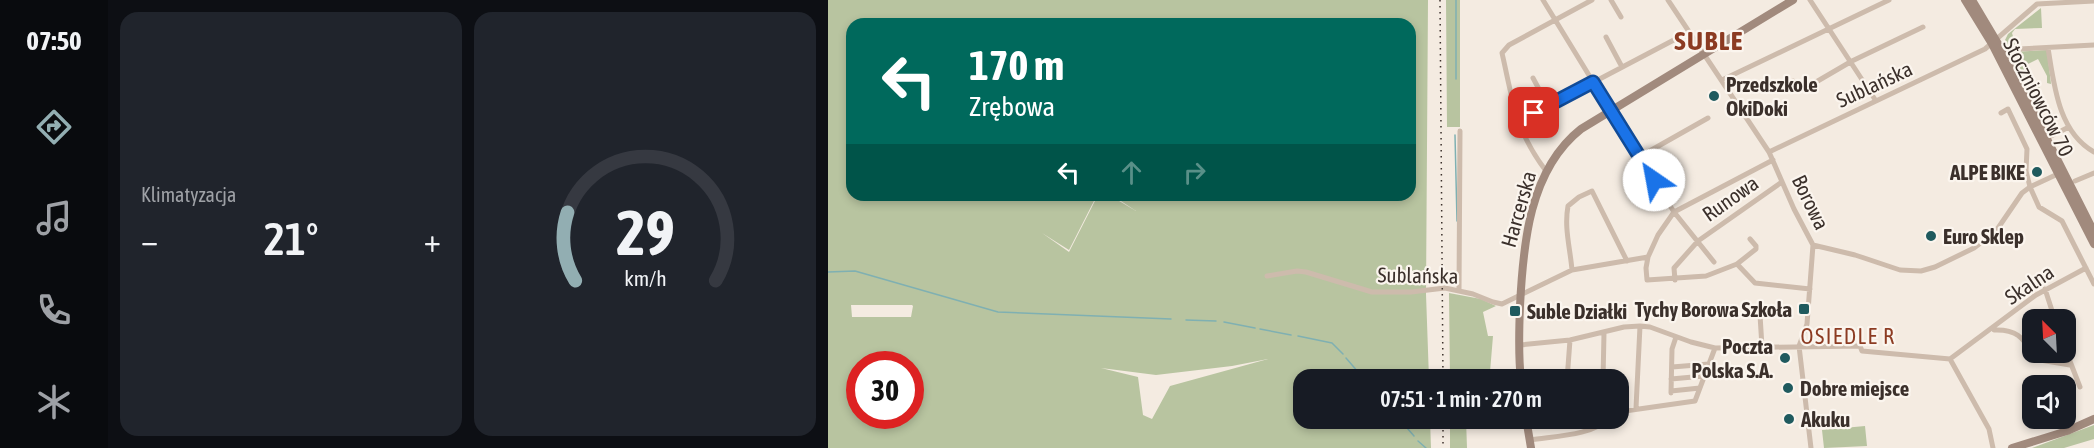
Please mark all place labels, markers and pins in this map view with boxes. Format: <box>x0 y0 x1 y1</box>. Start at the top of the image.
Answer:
place label: Przedszkole OkiDoki <box>1726 72 1818 120</box>
pin <box>1508 87 1559 138</box>
marker: Przedszkole OkiDoki <box>1707 89 1721 103</box>
place label: ALPE BIKE <box>1949 160 2025 184</box>
marker: ALPE BIKE <box>2030 165 2044 179</box>
place label: Euro Sklep <box>1943 224 2024 248</box>
marker: Euro Sklep <box>1924 229 1938 243</box>
place label: Tychy Borowa Szkoła <box>1635 297 1792 321</box>
place label: Suble Działki <box>1527 299 1627 323</box>
marker: Tychy Borowa Szkoła <box>1797 302 1811 316</box>
marker: Suble Działki <box>1508 304 1522 318</box>
place label: Poczta Polska S.A. <box>1692 334 1773 382</box>
marker: Poczta Polska S.A. <box>1778 351 1792 365</box>
place label: Dobre miejsce <box>1800 376 1909 400</box>
marker: Dobre miejsce <box>1781 381 1795 395</box>
place label: Akuku <box>1800 407 1850 431</box>
marker: Akuku <box>1782 412 1796 426</box>

